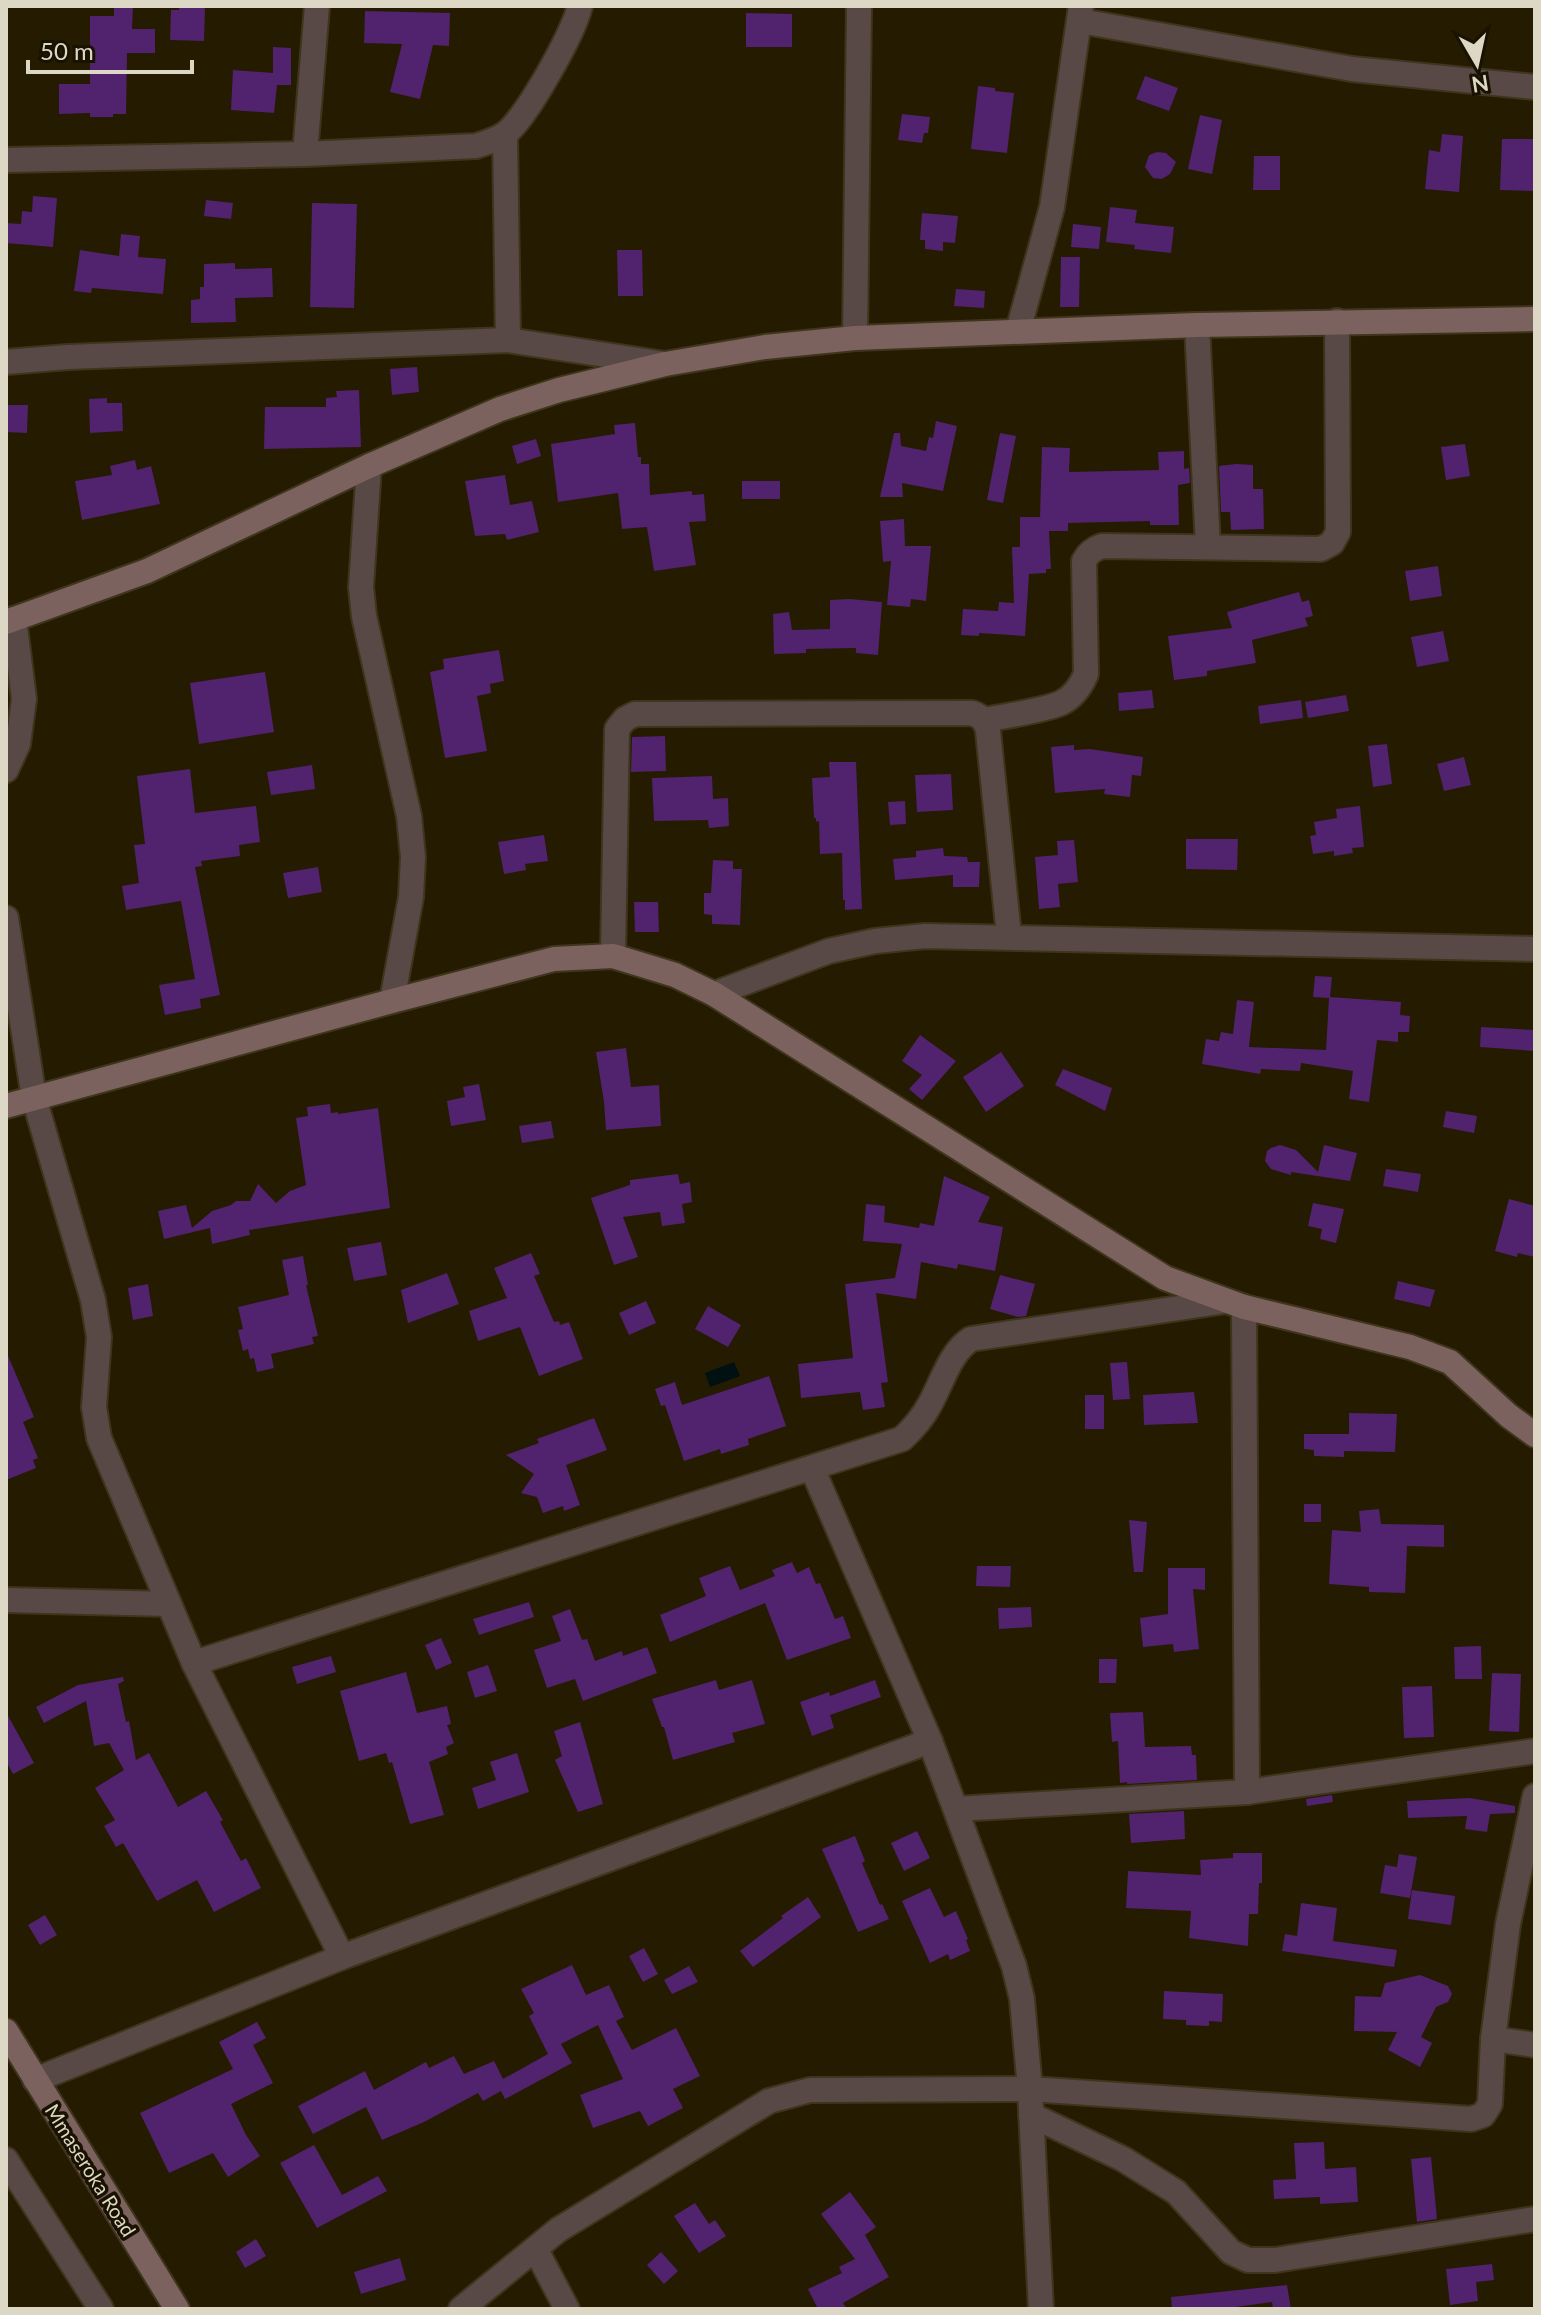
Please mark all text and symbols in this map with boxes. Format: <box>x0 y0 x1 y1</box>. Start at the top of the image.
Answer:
scale bar <box>28 24 192 74</box>
north arrow <box>1437 24 1517 104</box>
text: 50 m <box>40 36 94 65</box>
text: N <box>1470 70 1491 99</box>
street label: Mmaseroka Road <box>41 2099 141 2241</box>

